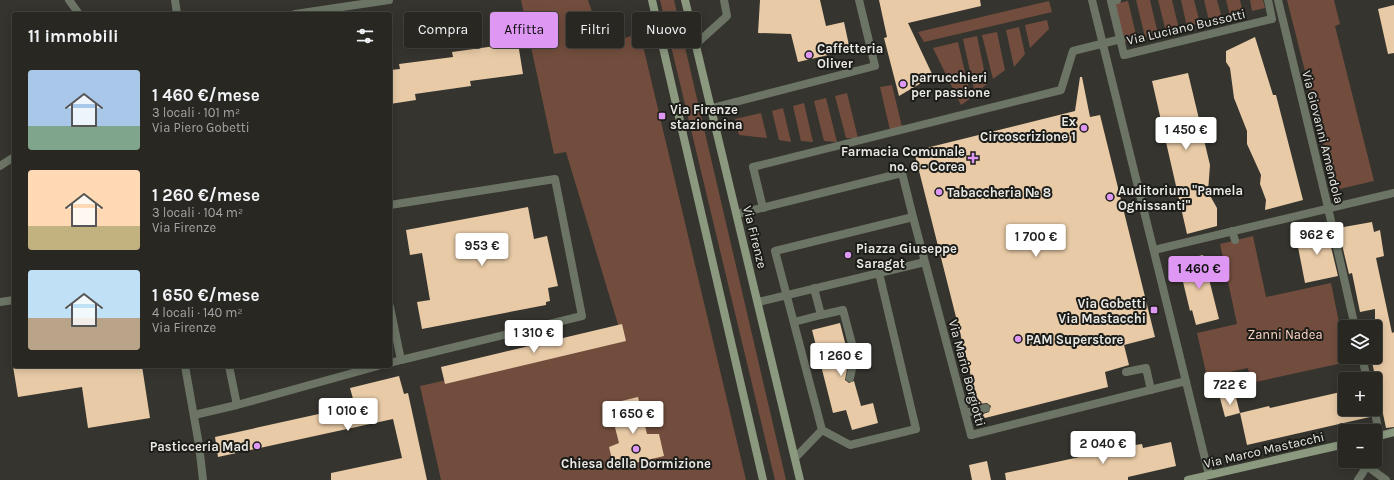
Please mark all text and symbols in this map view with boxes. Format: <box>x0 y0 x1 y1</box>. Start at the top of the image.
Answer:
street label: Via Luciano Bussotti <box>1125 6 1247 48</box>
chip: Compra <box>404 12 482 48</box>
chip: Affitta <box>490 12 558 48</box>
chip: Filtri <box>566 12 624 48</box>
chip: Nuovo <box>632 12 701 48</box>
icon: filters <box>354 25 376 47</box>
text: 11 immobili <box>28 26 119 46</box>
place label: Caffetteria Oliver <box>817 41 883 71</box>
marker: Caffetteria Oliver <box>804 50 814 60</box>
street label: Via Giovanni Amendola <box>1299 69 1347 205</box>
place label: parrucchieri per passione <box>911 70 990 100</box>
marker: parrucchieri per passione <box>898 79 908 89</box>
text: 1 460 €/mese <box>152 85 260 105</box>
icon: home <box>60 86 108 134</box>
place label: Via Firenze stazioncina <box>670 102 743 132</box>
text: 3 locali · 101 m² <box>152 105 240 120</box>
marker: Via Firenze stazioncina <box>657 111 667 121</box>
place label: Ex Circoscrizione 1 <box>980 114 1076 144</box>
pin: 1 450 € <box>1149 117 1223 151</box>
text: Via Piero Gobetti <box>152 120 250 135</box>
text: 1 450 € <box>1165 122 1207 137</box>
marker: Ex Circoscrizione 1 <box>1079 123 1089 133</box>
place label: Farmacia Comunale no. 6 - Corea <box>841 144 965 174</box>
marker: Farmacia Comunale no. 6 - Corea <box>968 153 978 163</box>
place label: Auditorium "Pamela Ognissanti" <box>1118 183 1243 213</box>
text: 1 260 €/mese <box>152 185 260 205</box>
place label: Tabaccheria № 8 <box>947 185 1051 200</box>
icon: home <box>60 186 108 234</box>
marker: Tabaccheria № 8 <box>934 187 944 197</box>
marker: Auditorium "Pamela Ognissanti" <box>1105 192 1115 202</box>
street label: Via Firenze <box>740 204 770 270</box>
text: 3 locali · 104 m² <box>152 205 243 220</box>
text: Via Firenze <box>152 220 216 235</box>
pin: 962 € <box>1289 222 1345 256</box>
pin: 1 700 € <box>999 224 1073 258</box>
text: 962 € <box>1299 227 1335 242</box>
text: 1 700 € <box>1015 229 1057 244</box>
pin: 953 € <box>454 233 510 267</box>
text: 953 € <box>464 238 500 253</box>
place label: Piazza Giuseppe Saragat <box>856 241 957 271</box>
marker: Piazza Giuseppe Saragat <box>843 250 853 260</box>
pin: 1 460 € <box>1162 256 1236 290</box>
text: 1 460 € <box>1177 261 1221 276</box>
text: 1 650 €/mese <box>152 285 260 305</box>
icon: home <box>60 286 108 334</box>
place label: Via Gobetti Via Mastacchi <box>1058 296 1146 326</box>
text: 4 locali · 140 m² <box>152 305 243 320</box>
marker: Via Gobetti Via Mastacchi <box>1149 305 1159 315</box>
street label: Via Mario Borgiotti <box>946 318 988 428</box>
text: Via Firenze <box>152 320 216 335</box>
pin: 1 310 € <box>497 320 571 354</box>
map controls <box>1338 320 1382 468</box>
button: layers <box>1338 320 1382 364</box>
text: 1 310 € <box>514 325 554 340</box>
park label: Zanni Nadea <box>1247 327 1323 342</box>
place label: PAM Superstore <box>1026 332 1124 347</box>
marker: PAM Superstore <box>1013 334 1023 344</box>
pin: 1 260 € <box>804 343 878 377</box>
text: 1 260 € <box>819 348 863 363</box>
pin: 722 € <box>1202 372 1258 406</box>
button: + <box>1338 372 1382 416</box>
text: 722 € <box>1213 377 1247 392</box>
pin: 1 010 € <box>311 398 385 432</box>
pin: 1 650 € <box>596 401 670 435</box>
text: 1 010 € <box>328 403 368 418</box>
text: 1 650 € <box>611 406 655 421</box>
button: − <box>1338 424 1382 468</box>
street label: Via Marco Mastacchi <box>1202 429 1326 471</box>
pin: 2 040 € <box>1066 431 1140 465</box>
text: 2 040 € <box>1080 436 1126 451</box>
place label: Pasticceria Mad <box>150 439 249 454</box>
marker: Pasticceria Mad <box>252 441 262 451</box>
marker: Chiesa della Dormizione <box>631 444 641 454</box>
place label: Chiesa della Dormizione <box>561 456 711 471</box>

